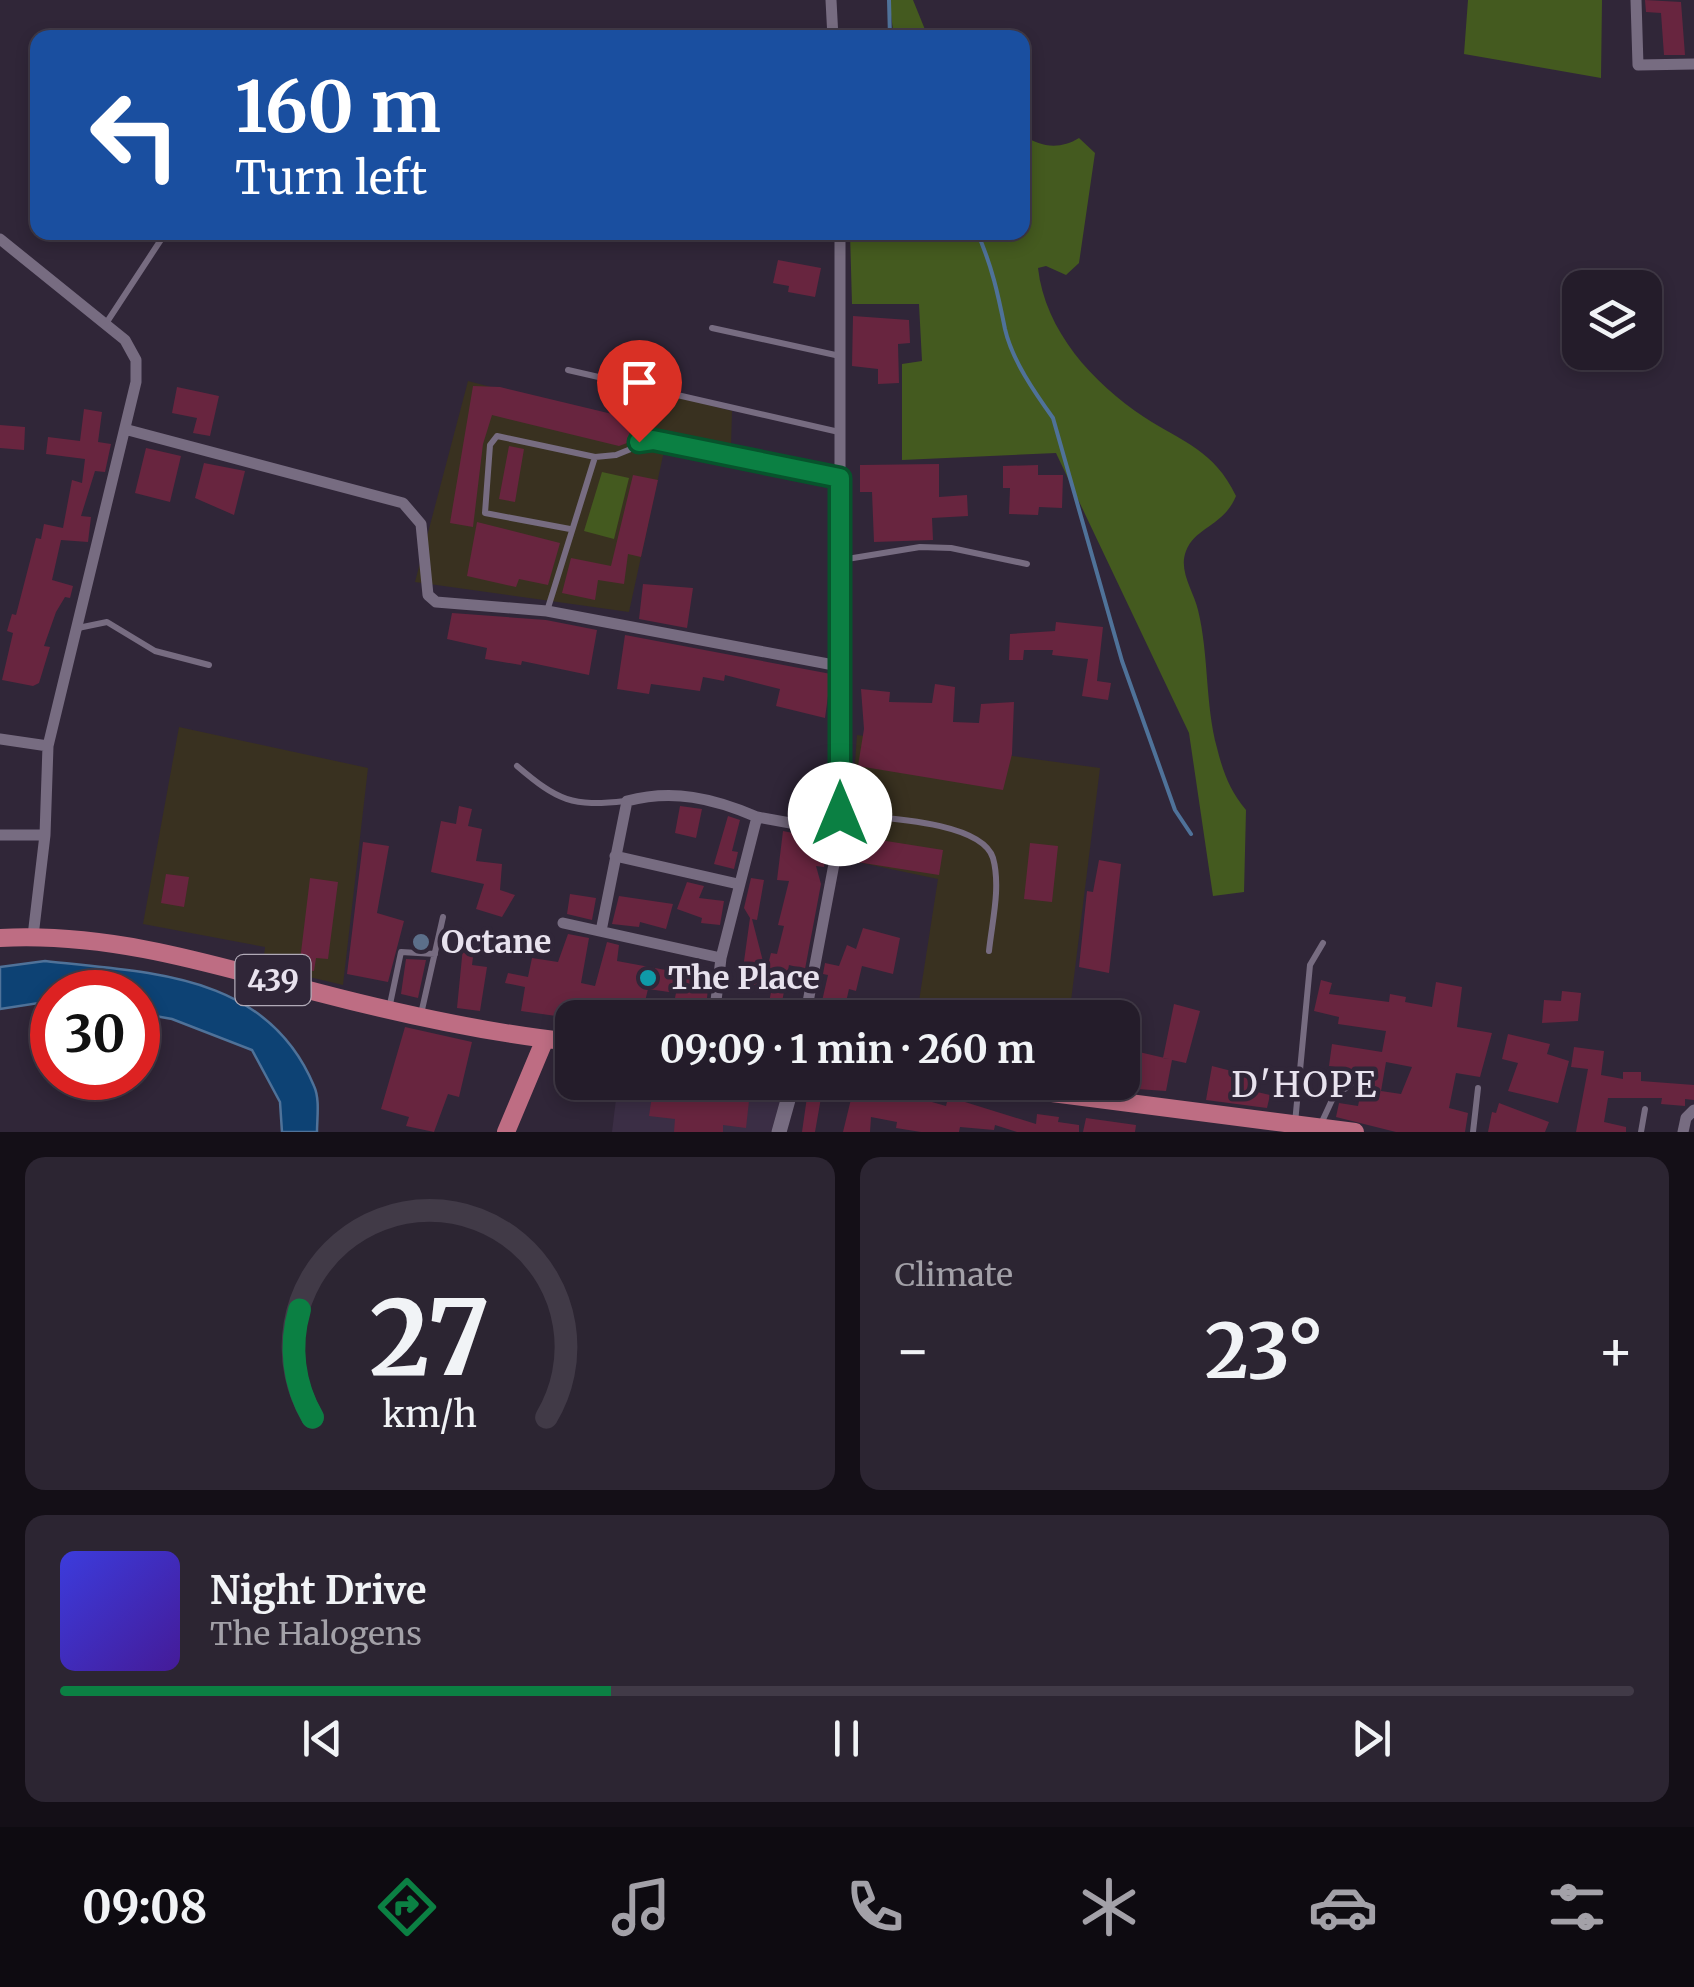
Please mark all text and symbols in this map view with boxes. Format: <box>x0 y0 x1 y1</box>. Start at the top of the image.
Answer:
text: 160 m <box>235 63 441 151</box>
icon: left <box>70 70 200 200</box>
text: Turn left <box>235 150 427 206</box>
map controls <box>1562 270 1662 370</box>
button: layers <box>1562 270 1662 370</box>
pin <box>597 340 682 443</box>
icon: arrive <box>612 355 667 410</box>
position arrow <box>788 762 892 866</box>
place label: Octane <box>441 922 551 962</box>
marker: Octane <box>410 931 432 953</box>
road number: 439 <box>236 955 310 1005</box>
place label: The Place <box>668 958 820 998</box>
marker: The Place <box>637 967 659 989</box>
speed limit sign: 30 <box>30 970 160 1100</box>
text: 09:09 · 1 min · 260 m <box>660 1026 1035 1073</box>
district label: D'HOPE <box>1231 1063 1379 1107</box>
text: Climate <box>895 1255 1013 1295</box>
text: 27 <box>370 1273 490 1403</box>
text: 23° <box>1205 1304 1324 1398</box>
text: − <box>895 1316 931 1385</box>
text: + <box>1597 1316 1634 1385</box>
text: km/h <box>382 1392 477 1437</box>
text: Night Drive <box>210 1567 427 1614</box>
text: The Halogens <box>210 1614 422 1654</box>
icon: previous <box>295 1711 350 1766</box>
icon: pause <box>819 1711 874 1766</box>
icon: next <box>1344 1711 1399 1766</box>
icon: directions <box>372 1872 442 1942</box>
icon: music <box>606 1872 676 1942</box>
icon: phone <box>840 1872 910 1942</box>
icon: climate <box>1074 1872 1144 1942</box>
icon: car <box>1308 1872 1378 1942</box>
icon: filters <box>1542 1872 1612 1942</box>
text: 09:08 <box>82 1879 207 1935</box>

